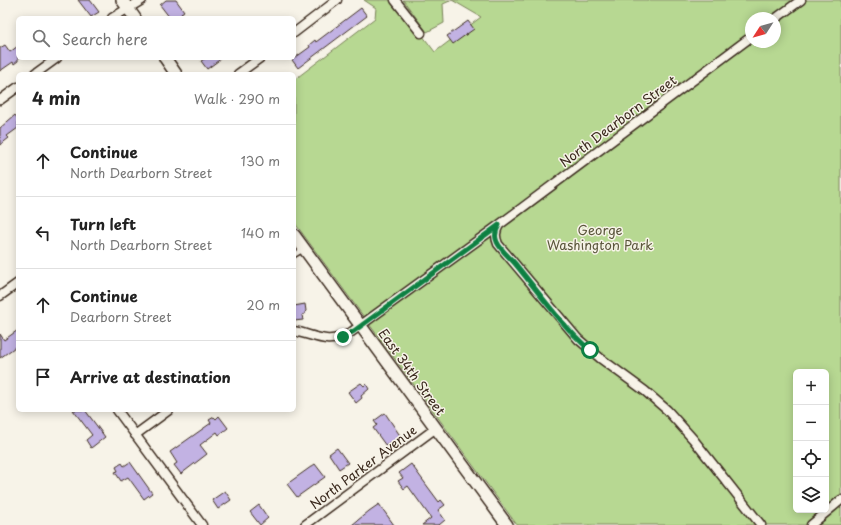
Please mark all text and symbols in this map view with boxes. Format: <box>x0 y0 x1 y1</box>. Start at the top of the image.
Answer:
north arrow <box>745 12 781 48</box>
search box <box>16 16 296 60</box>
icon: search <box>30 27 52 49</box>
text: Search here <box>62 27 148 50</box>
street label: North Dearborn Street <box>555 70 680 171</box>
text: 4 min <box>32 85 80 111</box>
text: Walk · 290 m <box>194 89 280 108</box>
text: Continue <box>70 140 138 163</box>
icon: ahead <box>32 150 54 172</box>
text: 130 m <box>241 151 280 170</box>
text: North Dearborn Street <box>70 163 212 182</box>
text: Turn left <box>70 212 136 235</box>
park label: George Washington Park <box>547 220 653 254</box>
icon: left <box>32 222 54 244</box>
text: 140 m <box>241 223 280 242</box>
text: North Dearborn Street <box>70 235 212 254</box>
text: Continue <box>70 284 138 307</box>
icon: ahead <box>32 294 54 316</box>
text: 20 m <box>246 295 280 314</box>
text: Dearborn Street <box>70 307 172 326</box>
street label: East 34th Street <box>374 324 450 419</box>
route end <box>334 328 352 346</box>
route start <box>581 341 599 359</box>
text: Arrive at destination <box>70 365 231 388</box>
icon: arrive <box>32 366 54 388</box>
map controls <box>793 369 829 513</box>
button: + <box>793 369 829 405</box>
button: − <box>793 405 829 441</box>
street label: North Parker Avenue <box>305 420 420 513</box>
button: locate <box>793 441 829 477</box>
button: layers <box>793 477 829 513</box>

